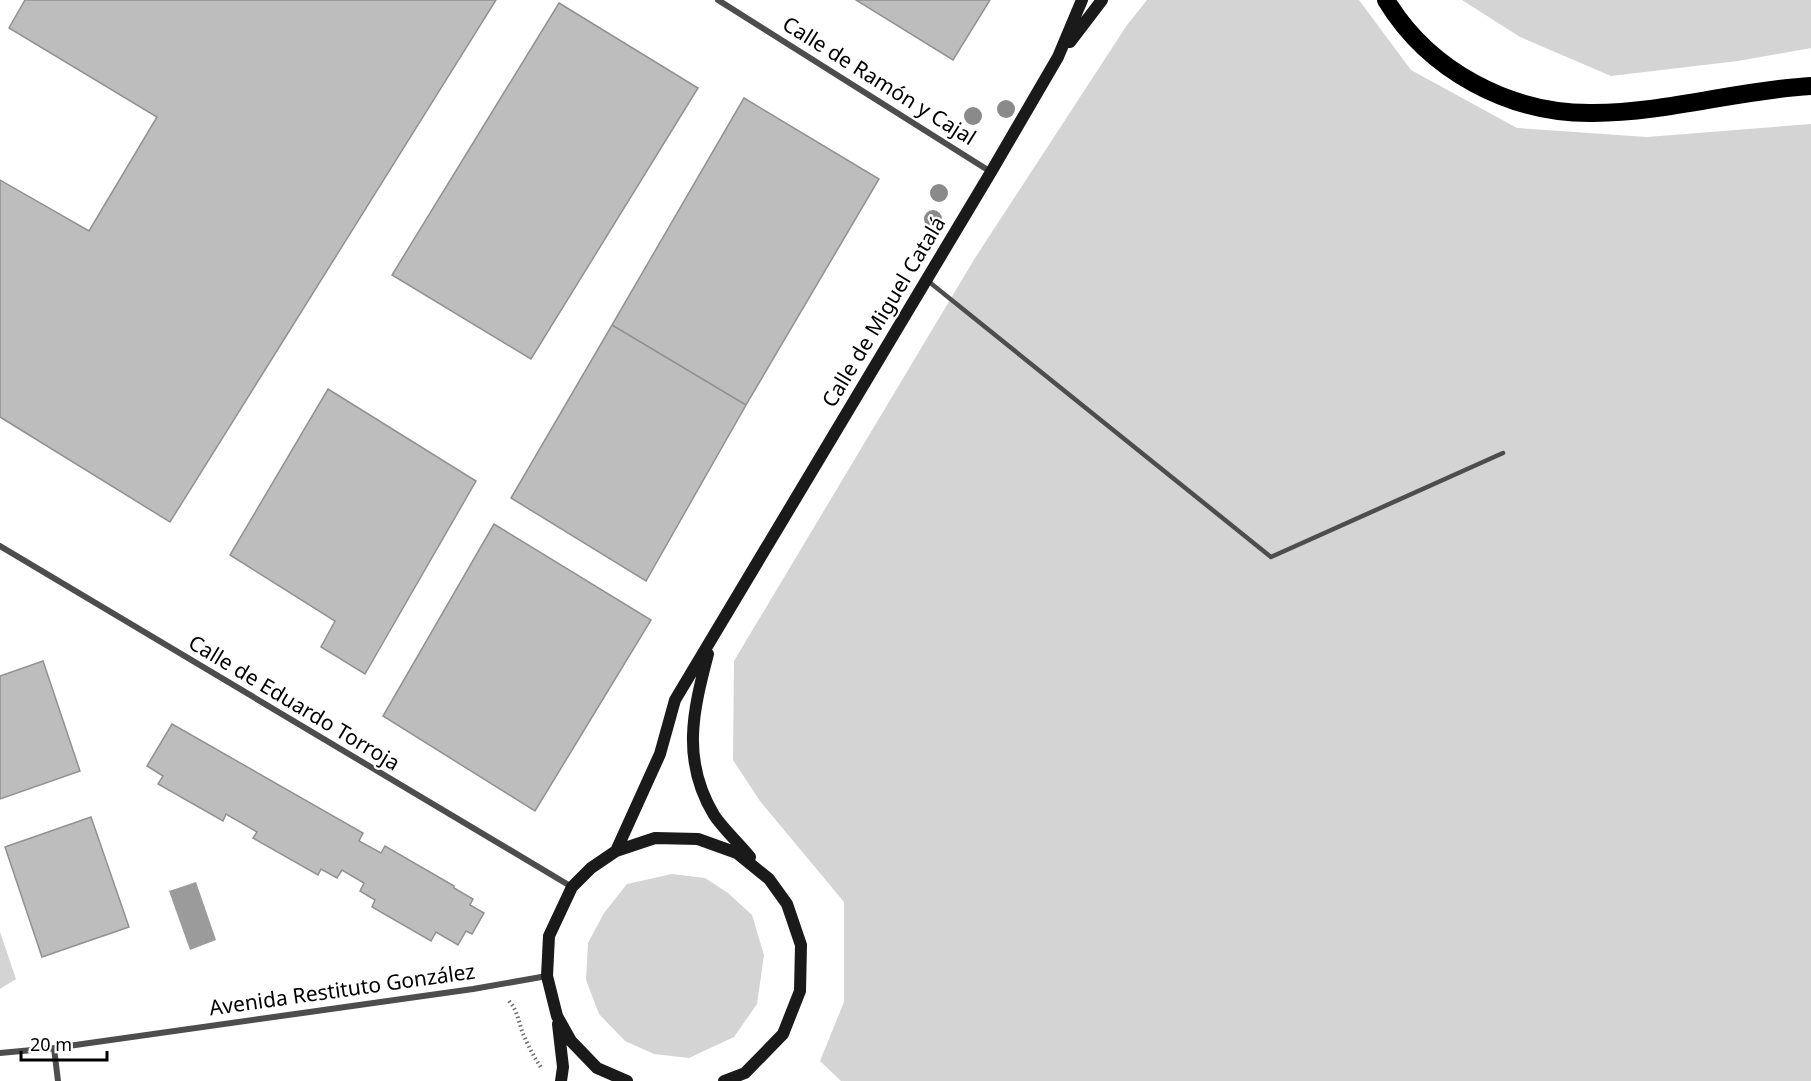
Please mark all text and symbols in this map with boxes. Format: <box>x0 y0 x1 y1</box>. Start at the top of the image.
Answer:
street label: Calle de Ramón y Cajal <box>778 9 981 151</box>
street label: Calle de Miguel Catalá <box>815 211 951 412</box>
street label: Calle de Eduardo Torroja <box>184 628 405 776</box>
street label: Avenida Restituto González <box>207 956 477 1022</box>
scale bar <box>21 1024 106 1062</box>
text: 20 m <box>30 1032 72 1056</box>

